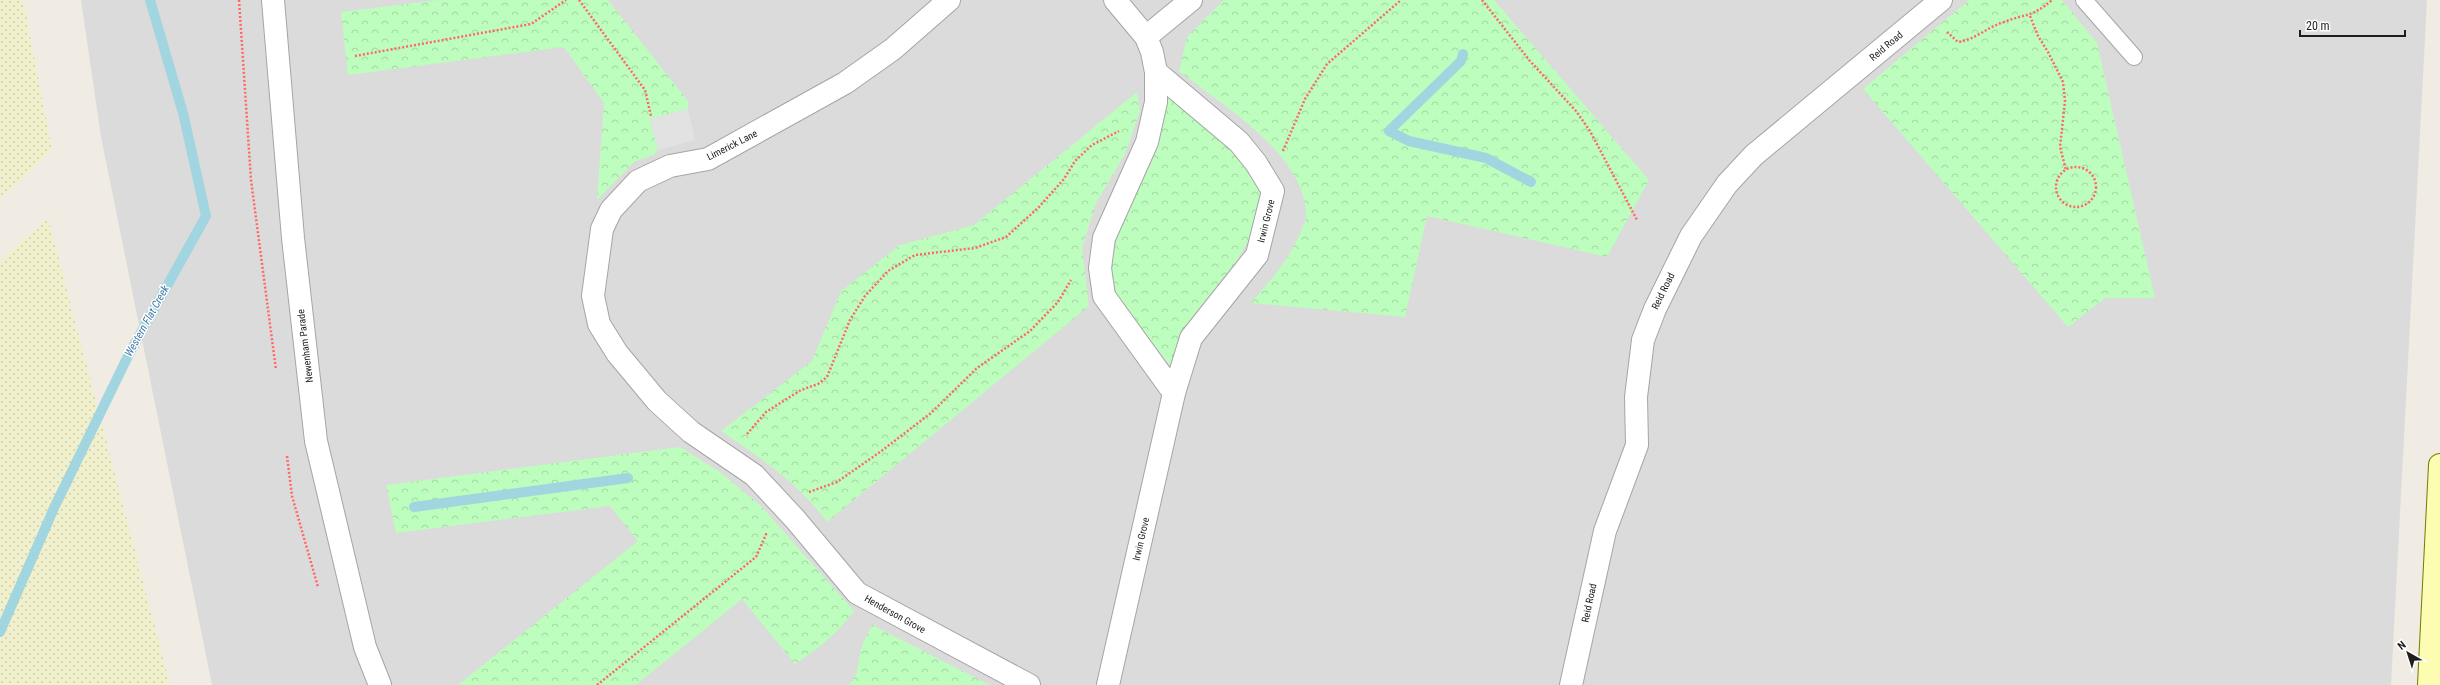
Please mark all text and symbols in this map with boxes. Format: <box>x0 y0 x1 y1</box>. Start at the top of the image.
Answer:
scale bar <box>2300 12 2405 38</box>
text: 20 m <box>2306 19 2330 33</box>
street label: Reid Road <box>1867 29 1905 63</box>
street label: Limerick Lane <box>705 127 759 162</box>
street label: Irwin Grove <box>1255 198 1277 244</box>
street label: Reid Road <box>1649 271 1677 311</box>
water label: Western Flat Creek <box>122 283 172 359</box>
street label: Newenham Parade <box>295 308 315 383</box>
street label: Irwin Grove <box>1131 516 1151 562</box>
street label: Reid Road <box>1580 582 1599 624</box>
street label: Henderson Grove <box>863 593 928 635</box>
north arrow <box>2388 633 2428 673</box>
text: N <box>2395 638 2409 653</box>

